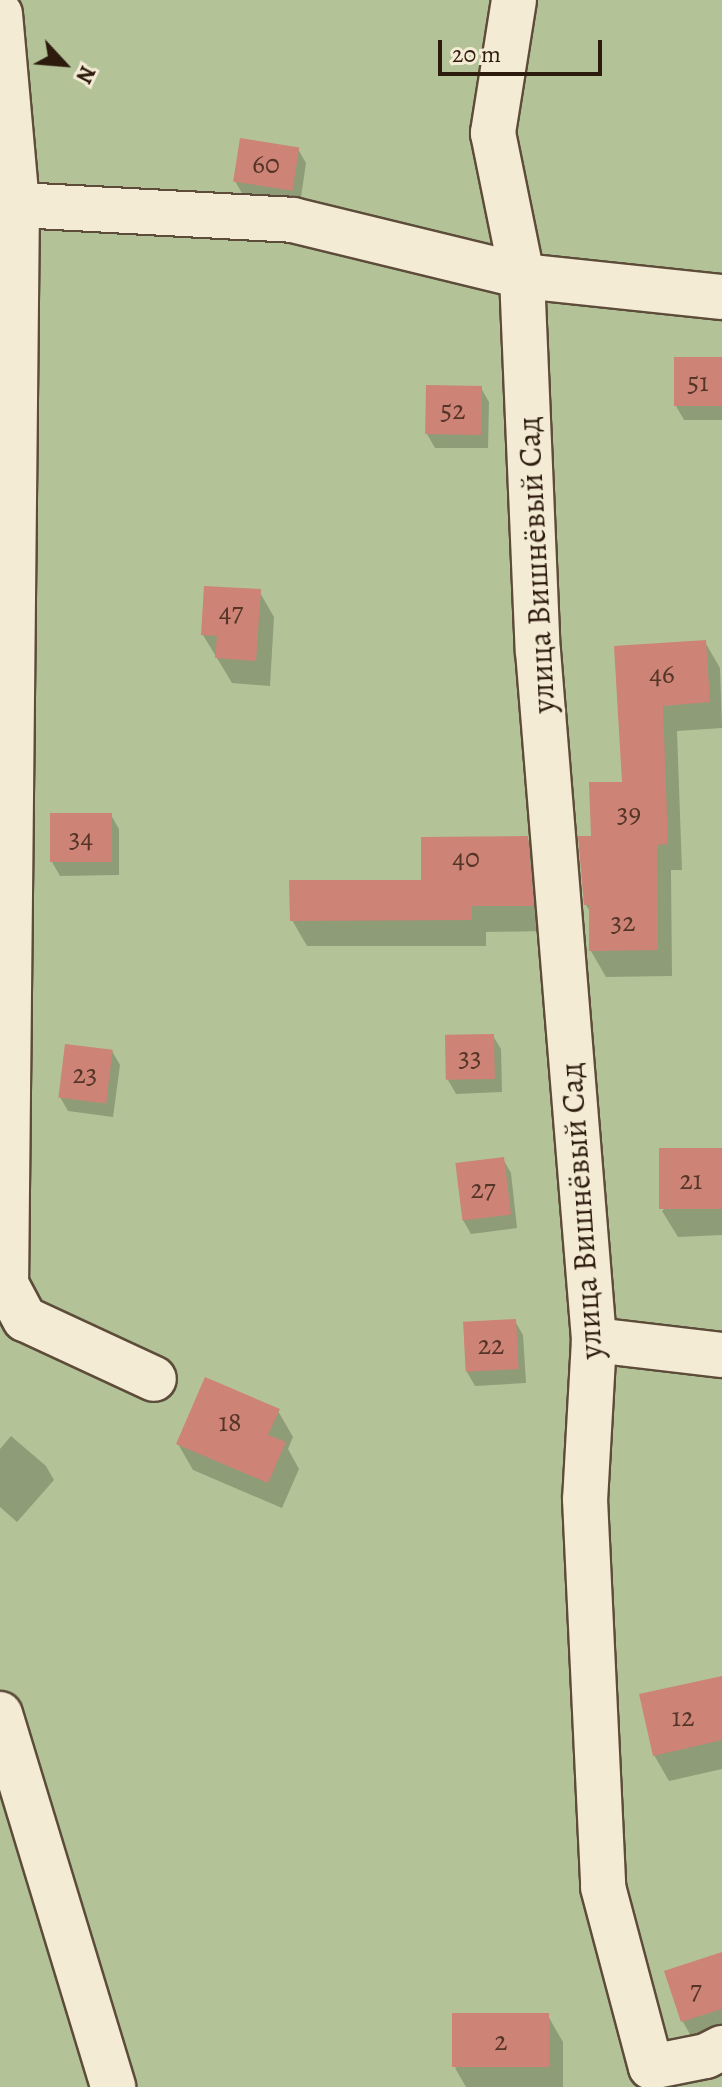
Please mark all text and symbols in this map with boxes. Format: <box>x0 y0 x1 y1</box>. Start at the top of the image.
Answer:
north arrow <box>24 24 104 104</box>
scale bar <box>442 24 606 74</box>
text: 20 m <box>452 38 501 70</box>
text: N <box>69 61 103 88</box>
house number: 60 <box>252 147 280 181</box>
house number: 51 <box>687 365 709 399</box>
house number: 52 <box>440 393 466 427</box>
street label: улица Вишнёвый Сад <box>509 416 563 714</box>
house number: 47 <box>219 595 243 629</box>
house number: 46 <box>649 657 675 691</box>
house number: 39 <box>617 796 641 830</box>
house number: 34 <box>69 821 93 855</box>
house number: 40 <box>452 841 480 875</box>
house number: 32 <box>611 905 635 939</box>
house number: 33 <box>458 1040 482 1074</box>
house number: 23 <box>73 1057 97 1091</box>
street label: улица Вишнёвый Сад <box>551 1061 611 1361</box>
house number: 21 <box>680 1163 702 1197</box>
house number: 27 <box>470 1172 496 1206</box>
house number: 22 <box>478 1328 504 1362</box>
house number: 18 <box>218 1405 242 1439</box>
house number: 12 <box>672 1700 694 1734</box>
house number: 7 <box>690 1973 702 2007</box>
house number: 2 <box>494 2024 508 2058</box>

